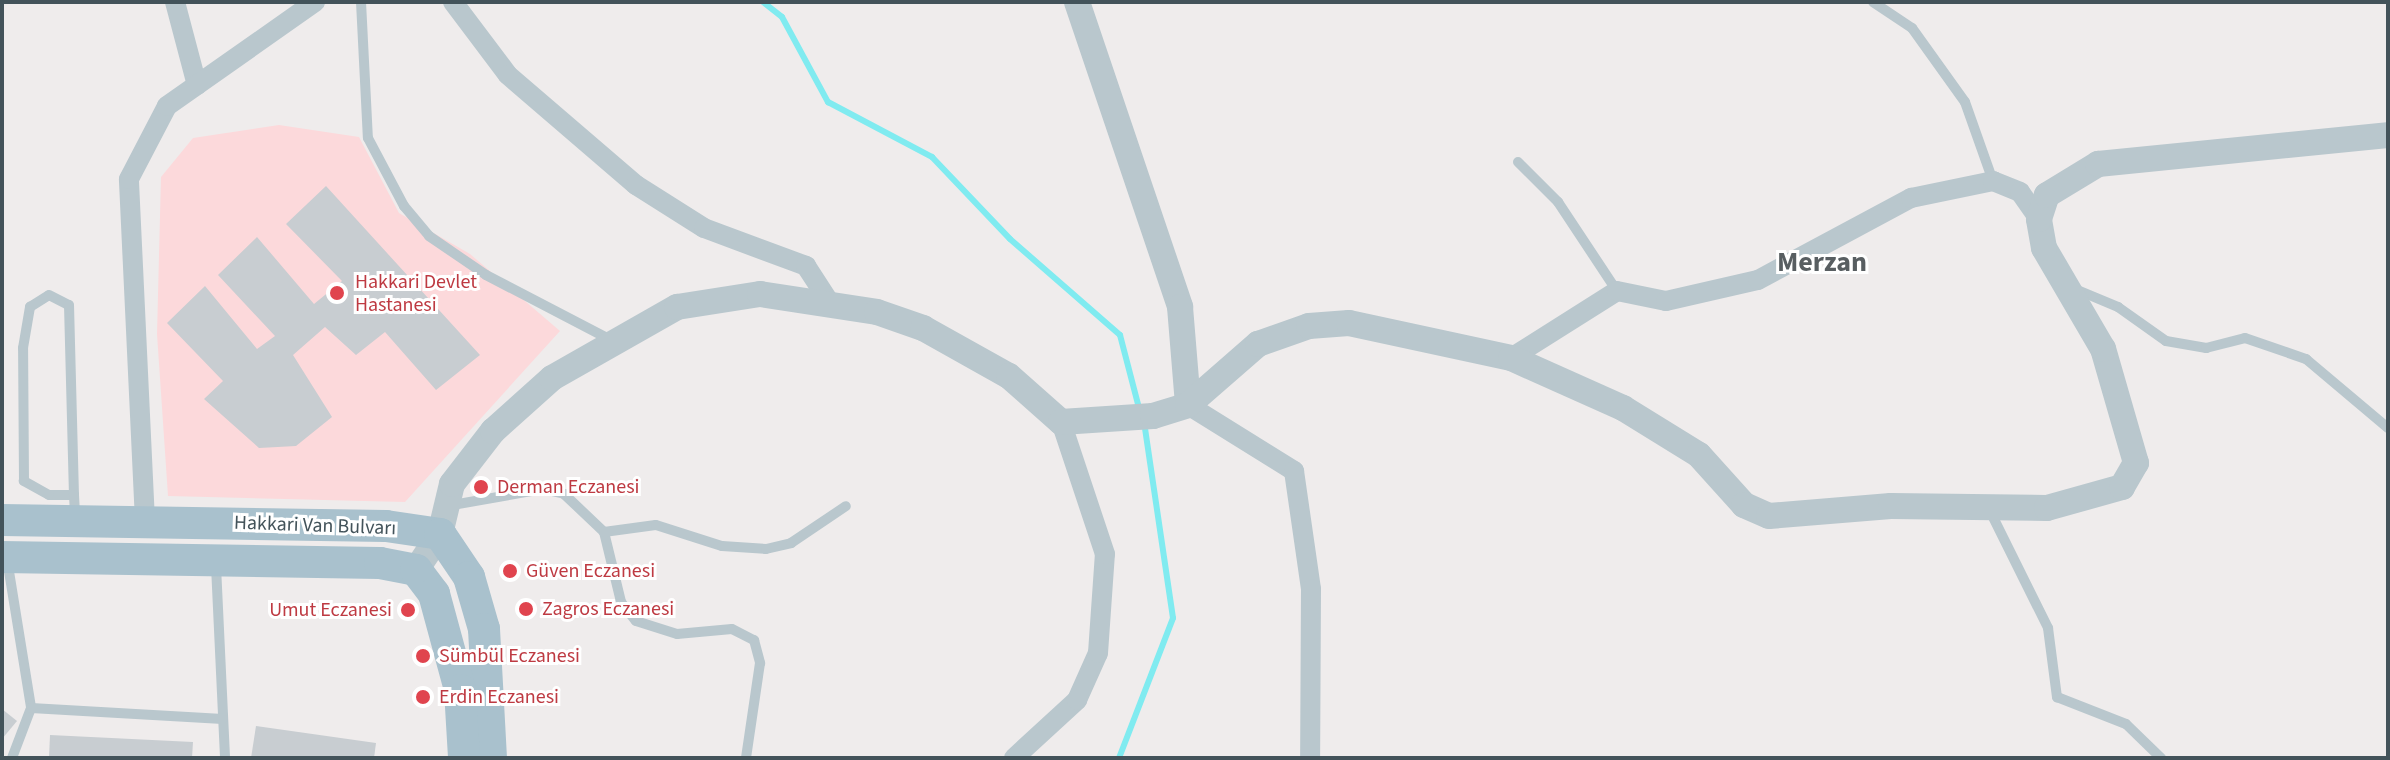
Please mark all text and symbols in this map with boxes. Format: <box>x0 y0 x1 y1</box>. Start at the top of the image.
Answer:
district label: Merzan <box>1777 245 1867 279</box>
place label: Hakkari Devlet Hastanesi <box>355 270 477 317</box>
marker: Hakkari Devlet Hastanesi <box>326 282 348 304</box>
place label: Derman Eczanesi <box>497 475 640 499</box>
marker: Derman Eczanesi <box>472 478 490 496</box>
street label: Hakkari Van Bulvarı <box>234 511 396 541</box>
place label: Güven Eczanesi <box>526 559 655 583</box>
marker: Güven Eczanesi <box>501 562 519 580</box>
place label: Zagros Eczanesi <box>542 597 674 621</box>
place label: Umut Eczanesi <box>269 598 392 622</box>
marker: Zagros Eczanesi <box>517 600 535 618</box>
marker: Umut Eczanesi <box>399 601 417 619</box>
place label: Sümbül Eczanesi <box>439 644 580 668</box>
marker: Sümbül Eczanesi <box>414 647 432 665</box>
place label: Erdin Eczanesi <box>439 685 559 709</box>
marker: Erdin Eczanesi <box>414 688 432 706</box>

